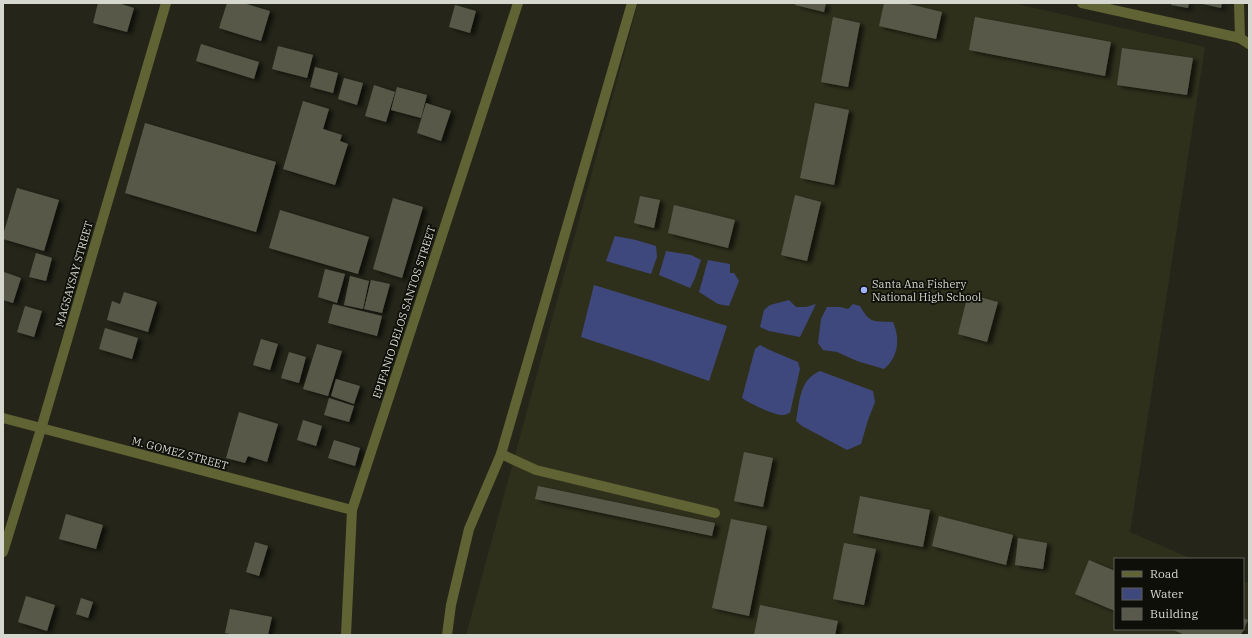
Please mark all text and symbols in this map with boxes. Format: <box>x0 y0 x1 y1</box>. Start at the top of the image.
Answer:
street label: MAGSAYSAY STREET <box>52 219 96 329</box>
street label: EPIFANIO DELOS SANTOS STREET <box>369 224 439 400</box>
place label: Santa Ana Fishery National High School <box>872 277 981 304</box>
marker: Santa Ana Fishery National High School <box>859 285 869 295</box>
street label: M. GOMEZ STREET <box>130 433 230 473</box>
legend <box>1114 558 1244 630</box>
text: Road <box>1150 566 1179 581</box>
text: Water <box>1150 586 1184 601</box>
text: Building <box>1150 606 1198 621</box>

